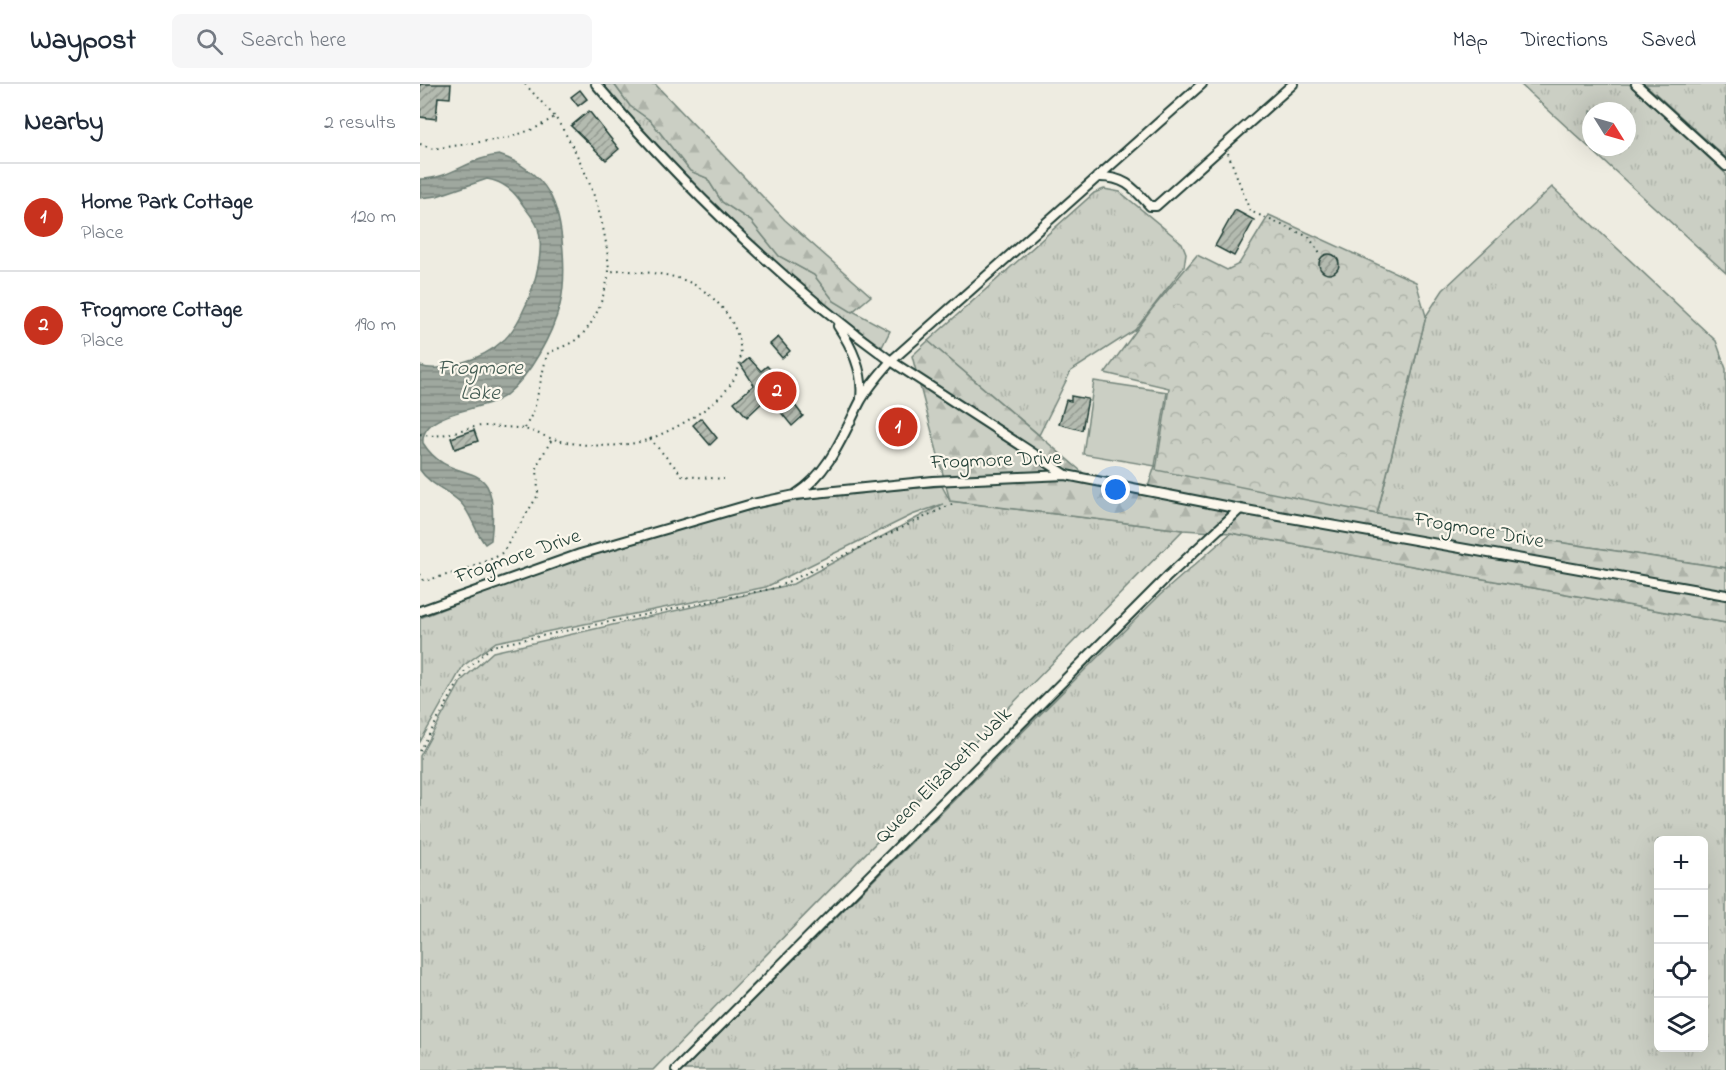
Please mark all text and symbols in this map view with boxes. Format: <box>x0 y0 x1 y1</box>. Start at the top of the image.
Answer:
search box <box>172 14 592 68</box>
text: Waypost <box>30 21 136 62</box>
icon: search <box>193 25 226 58</box>
text: Search here <box>241 25 346 57</box>
text: Map <box>1452 26 1488 56</box>
text: Directions <box>1521 26 1608 56</box>
text: Saved <box>1641 26 1696 56</box>
north arrow <box>1582 102 1636 156</box>
text: Nearby <box>24 104 103 142</box>
text: 2 results <box>324 109 396 138</box>
text: Home Park Cottage <box>81 187 253 219</box>
text: 1 <box>40 203 47 232</box>
text: 120 m <box>351 203 396 232</box>
text: Place <box>81 219 123 248</box>
text: Frogmore Cottage <box>81 295 242 327</box>
text: 2 <box>39 311 48 340</box>
text: 190 m <box>354 311 396 340</box>
text: Place <box>81 327 123 356</box>
water label: Frogmore Lake <box>437 353 524 410</box>
pin: 2 <box>758 368 796 414</box>
pin: 1 <box>878 404 918 450</box>
street label: Frogmore Drive <box>929 444 1063 480</box>
your location <box>1101 475 1130 504</box>
street label: Frogmore Drive <box>1411 505 1547 559</box>
street label: Frogmore Drive <box>450 521 586 595</box>
street label: Queen Elizabeth Walk <box>869 700 1020 851</box>
map controls <box>1654 836 1708 1052</box>
button: + <box>1654 836 1708 890</box>
button: − <box>1654 890 1708 944</box>
button: locate <box>1654 944 1708 998</box>
button: layers <box>1654 998 1708 1052</box>

